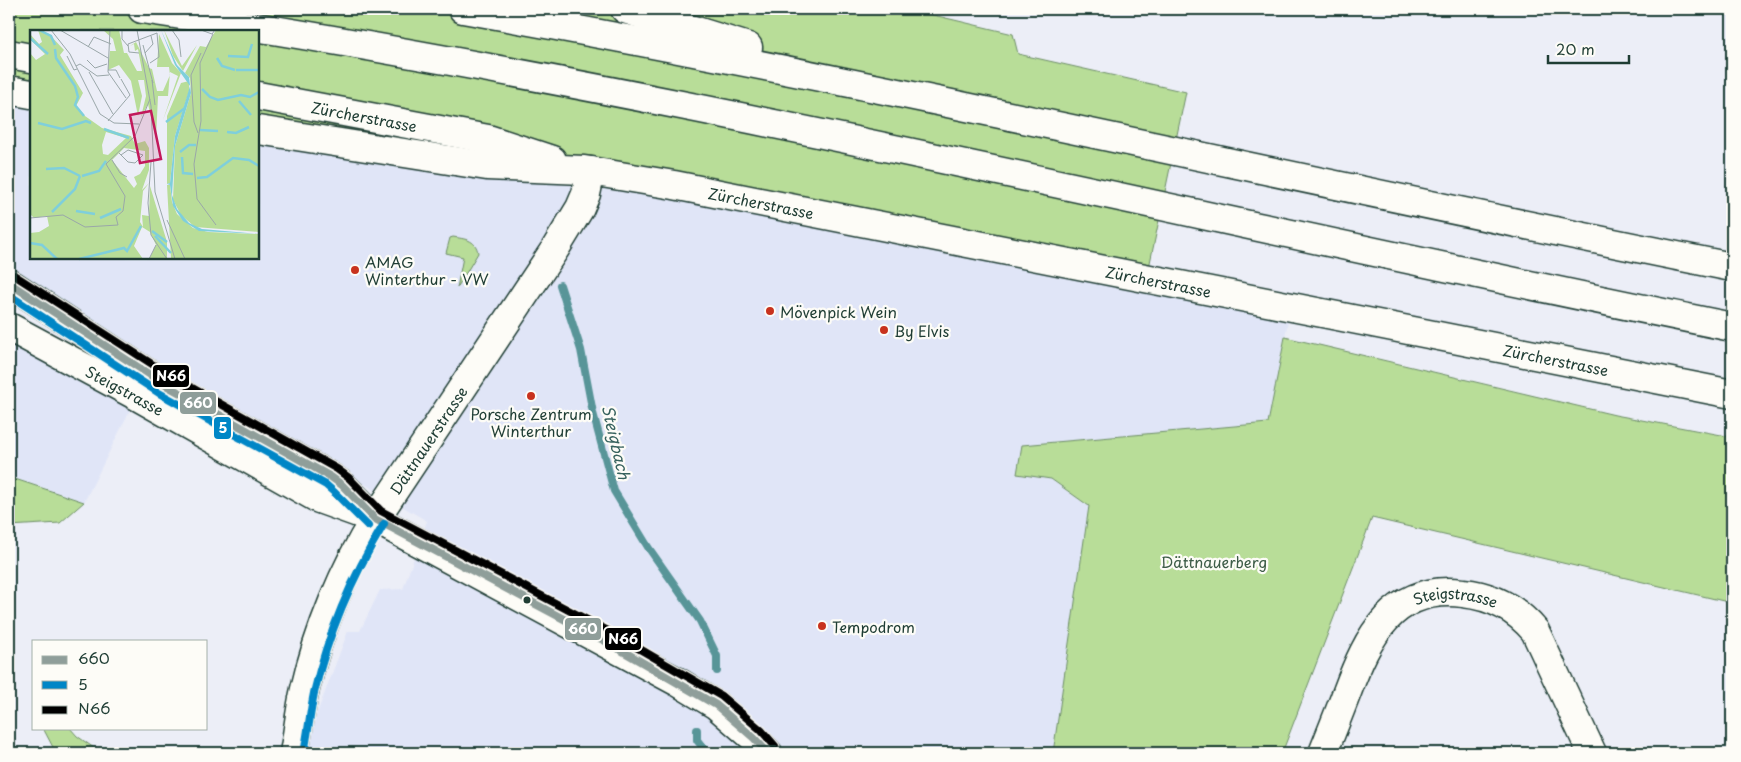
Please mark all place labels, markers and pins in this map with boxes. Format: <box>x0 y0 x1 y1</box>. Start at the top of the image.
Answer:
place label: AMAG Winterthur - VW <box>365 250 489 290</box>
marker: AMAG Winterthur - VW <box>349 264 361 276</box>
place label: Mövenpick Wein <box>780 300 897 323</box>
marker: Mövenpick Wein <box>764 305 776 317</box>
place label: By Elvis <box>894 319 950 342</box>
marker: By Elvis <box>878 324 890 336</box>
marker: Porsche Zentrum Winterthur <box>525 390 537 402</box>
place label: Porsche Zentrum Winterthur <box>470 402 592 442</box>
unlabelled marker <box>522 595 532 605</box>
place label: Tempodrom <box>832 615 915 638</box>
marker: Tempodrom <box>816 620 828 632</box>

